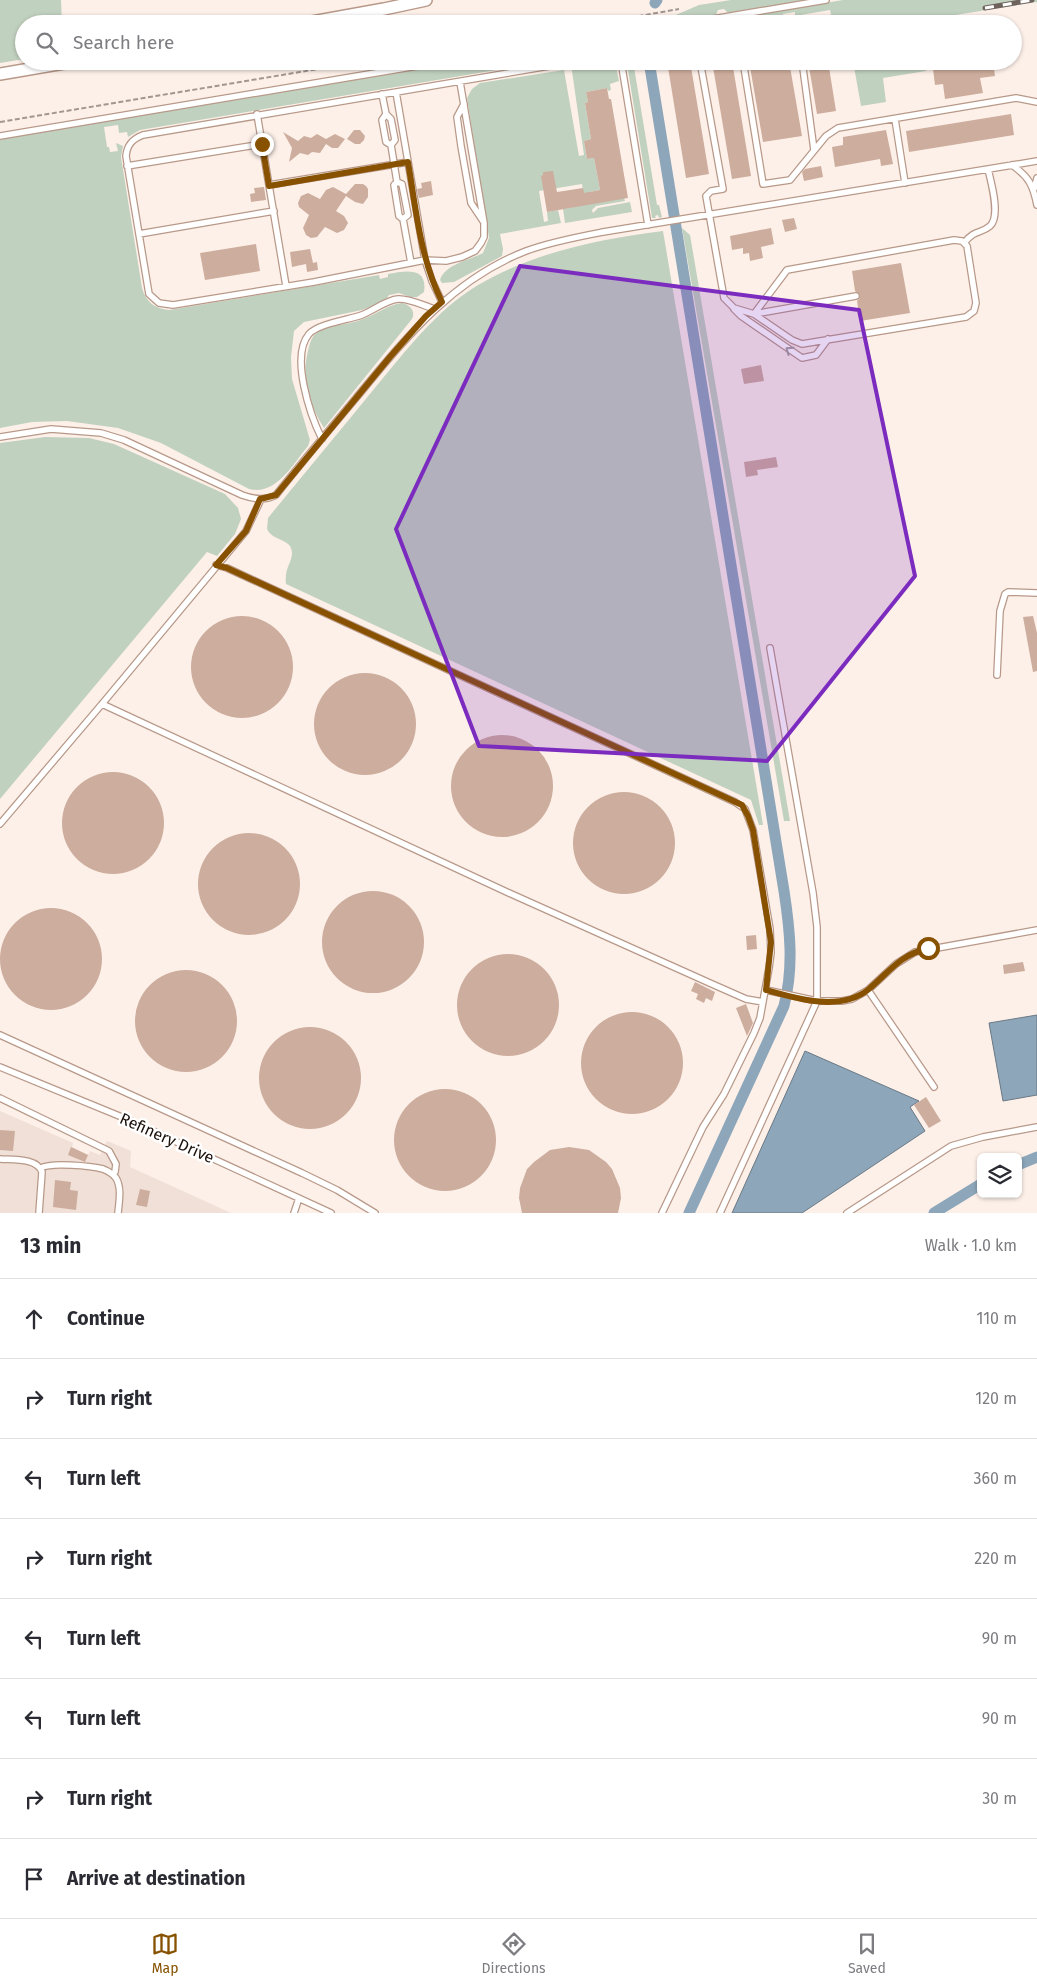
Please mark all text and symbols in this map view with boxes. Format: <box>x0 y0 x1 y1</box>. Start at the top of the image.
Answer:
search box <box>15 15 1022 70</box>
icon: search <box>33 29 61 57</box>
text: Search here <box>73 31 174 54</box>
route end <box>251 133 274 156</box>
one-way arrow <box>786 347 795 356</box>
route start <box>917 937 940 960</box>
street label: Refinery Drive <box>117 1109 217 1167</box>
map controls <box>977 1153 1022 1198</box>
button: layers <box>977 1153 1022 1198</box>
text: 13 min <box>20 1233 81 1259</box>
text: Walk · 1.0 km <box>925 1236 1017 1255</box>
icon: ahead <box>20 1305 48 1333</box>
text: Continue <box>67 1307 145 1330</box>
text: 110 m <box>976 1309 1017 1328</box>
icon: right <box>20 1385 48 1413</box>
text: Turn right <box>67 1387 152 1410</box>
text: 120 m <box>975 1389 1017 1408</box>
icon: left <box>20 1465 48 1493</box>
text: Turn left <box>67 1467 141 1490</box>
text: 360 m <box>974 1469 1017 1488</box>
icon: right <box>20 1545 48 1573</box>
text: Turn right <box>67 1547 152 1570</box>
text: 220 m <box>974 1549 1017 1568</box>
icon: left <box>20 1625 48 1653</box>
text: Turn left <box>67 1627 141 1650</box>
text: 90 m <box>982 1629 1017 1648</box>
icon: left <box>20 1705 48 1733</box>
text: Turn left <box>67 1707 141 1730</box>
text: 90 m <box>982 1709 1017 1728</box>
icon: right <box>20 1785 48 1813</box>
text: Turn right <box>67 1787 152 1810</box>
text: 30 m <box>982 1789 1017 1808</box>
icon: arrive <box>20 1865 48 1893</box>
text: Arrive at destination <box>67 1867 246 1890</box>
tab: Map <box>151 1930 179 1977</box>
tab: Directions <box>481 1930 546 1977</box>
tab: Saved <box>848 1930 886 1977</box>

